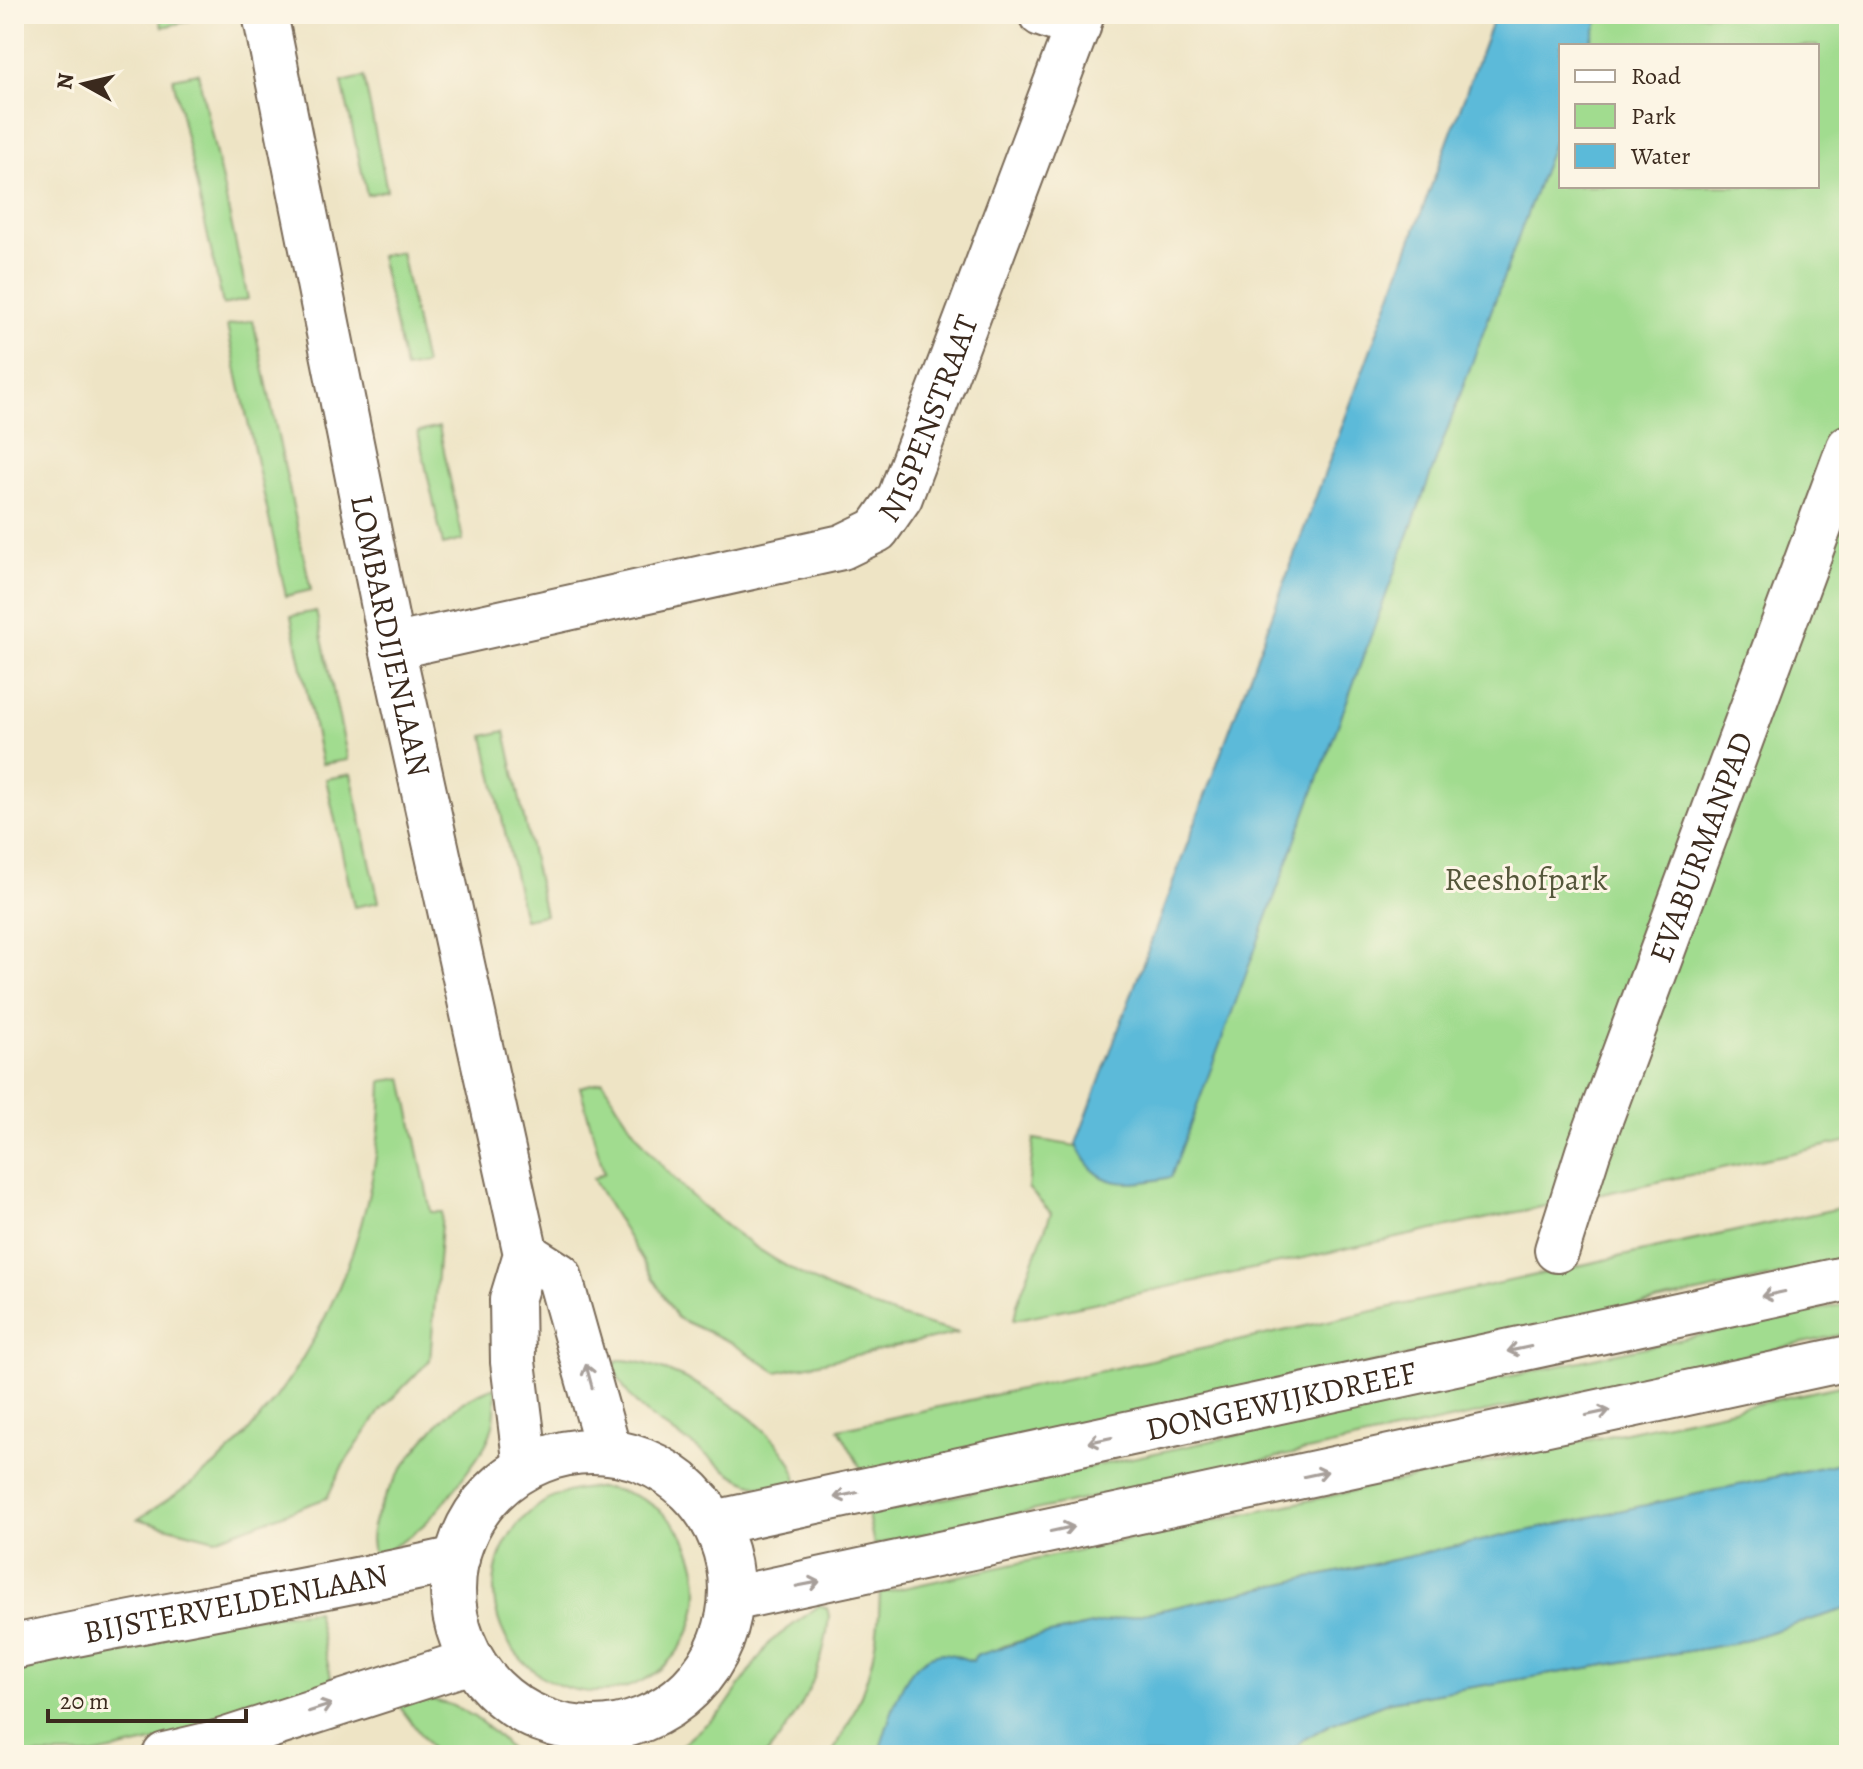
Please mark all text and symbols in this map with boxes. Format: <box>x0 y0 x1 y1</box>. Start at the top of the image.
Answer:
north arrow <box>44 44 124 124</box>
legend <box>1559 44 1819 188</box>
text: Road <box>1631 60 1681 92</box>
text: N <box>49 71 81 91</box>
text: Park <box>1631 100 1676 132</box>
text: Water <box>1630 140 1691 172</box>
street label: NISPENSTRAAT <box>867 308 989 531</box>
street label: LOMBARDIJENLAAN <box>340 491 442 780</box>
street label: EVABURMANPAD <box>1638 725 1764 969</box>
park label: Reeshofpark <box>1444 857 1608 901</box>
one-way arrow <box>1760 1287 1786 1302</box>
one-way arrow <box>1506 1342 1532 1357</box>
street label: DONGEWIJKDREEF <box>1141 1350 1420 1451</box>
one-way arrow <box>581 1364 596 1390</box>
one-way arrow <box>1584 1405 1610 1420</box>
one-way arrow <box>1088 1433 1114 1448</box>
one-way arrow <box>1303 1466 1329 1481</box>
one-way arrow <box>834 1488 860 1503</box>
one-way arrow <box>1049 1521 1075 1536</box>
street label: BIJSTERVELDENLAAN <box>80 1552 392 1654</box>
one-way arrow <box>795 1576 820 1591</box>
scale bar <box>48 1673 246 1723</box>
text: 20 m <box>60 1685 109 1717</box>
one-way arrow <box>308 1700 333 1715</box>

